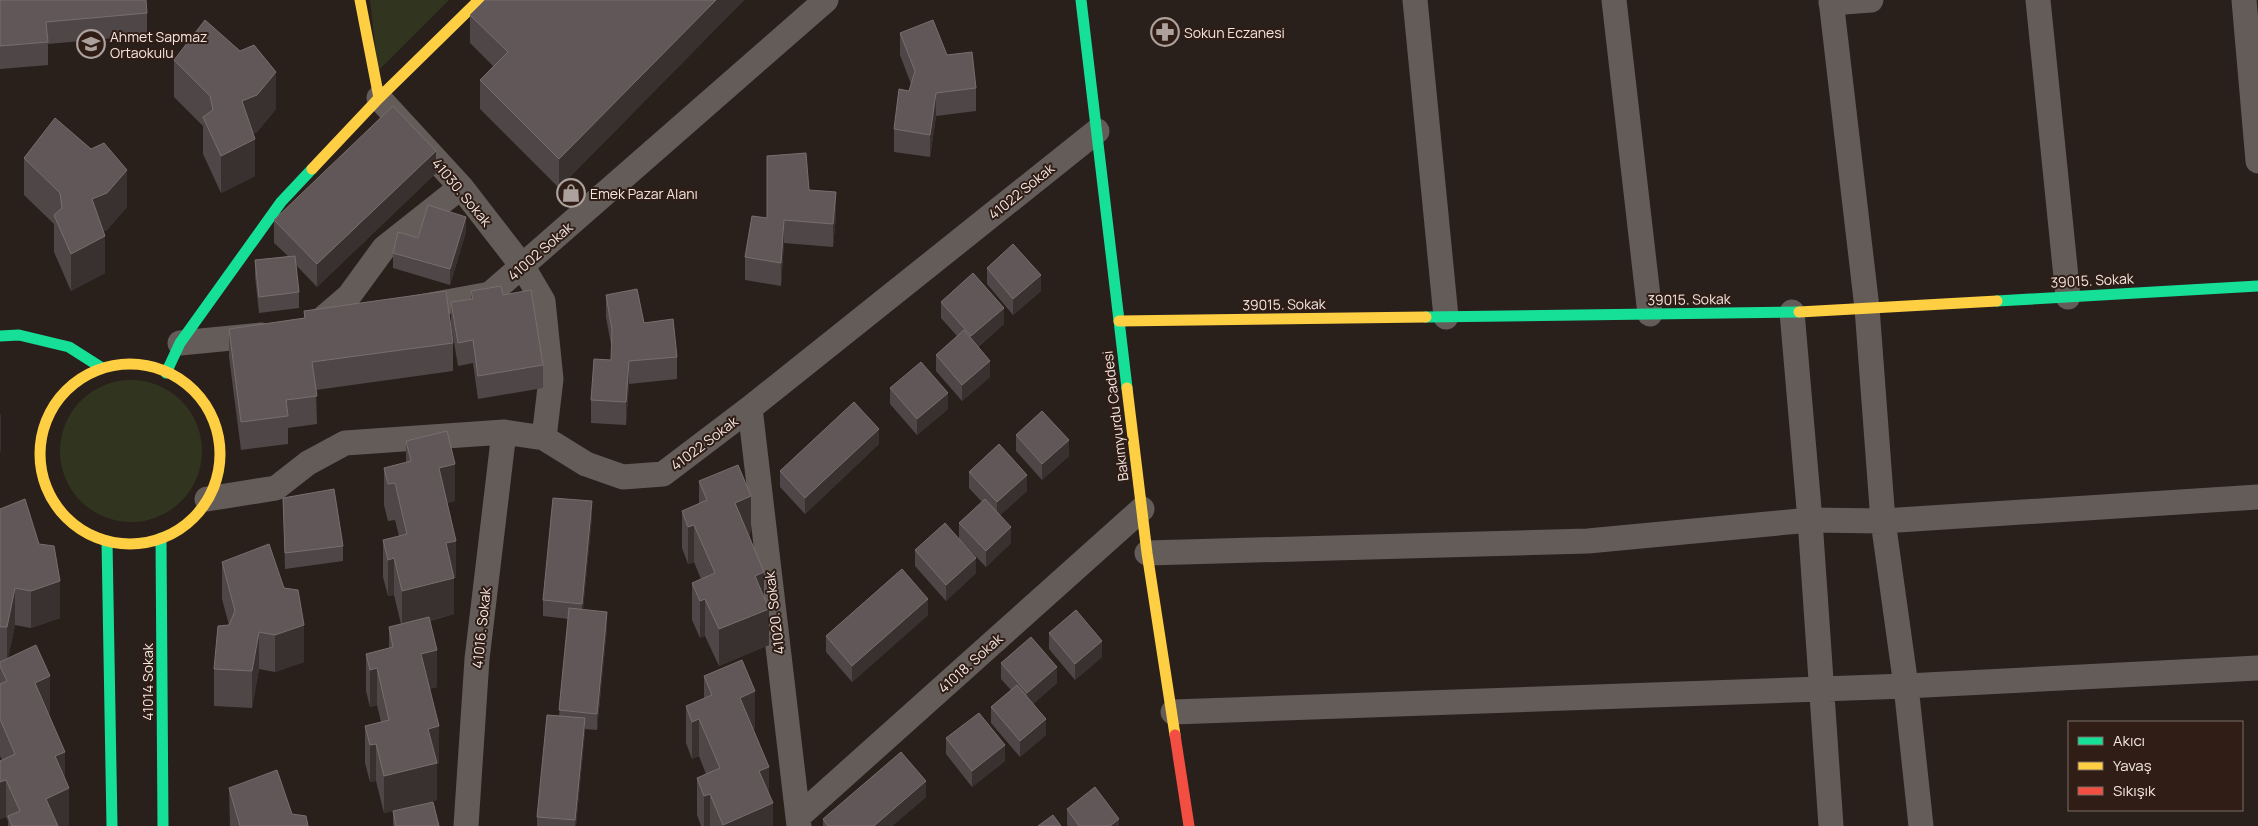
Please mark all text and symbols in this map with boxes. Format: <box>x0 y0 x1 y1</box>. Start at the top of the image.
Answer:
pharmacy icon: Sokun Eczanesi <box>1150 17 1180 47</box>
place label: Sokun Eczanesi <box>1184 23 1285 42</box>
place label: Ahmet Sapmaz Ortaokulu <box>110 27 207 62</box>
school or university icon: Ahmet Sapmaz Ortaokulu <box>76 29 106 59</box>
street label: 41030. Sokak <box>428 154 497 231</box>
street label: 41022 Sokak <box>984 158 1059 223</box>
shop icon: Emek Pazar Alanı <box>556 178 586 208</box>
place label: Emek Pazar Alanı <box>590 184 698 203</box>
street label: 41002 Sokak <box>504 217 577 284</box>
street label: 39015. Sokak <box>2050 268 2135 292</box>
street label: 39015. Sokak <box>1647 289 1732 309</box>
street label: 39015. Sokak <box>1242 294 1327 314</box>
street label: Bakımyurdu Caddesi <box>1098 350 1132 482</box>
street label: 41022 Sokak <box>666 411 742 475</box>
street label: 41020. Sokak <box>759 569 789 656</box>
street label: 41016. Sokak <box>467 586 495 669</box>
street label: 41018. Sokak <box>934 628 1007 697</box>
street label: 41014 Sokak <box>138 642 157 721</box>
legend <box>2068 721 2243 811</box>
text: Akıcı <box>2113 730 2145 751</box>
text: Yavaş <box>2113 755 2152 776</box>
text: Sıkışık <box>2113 780 2156 801</box>

